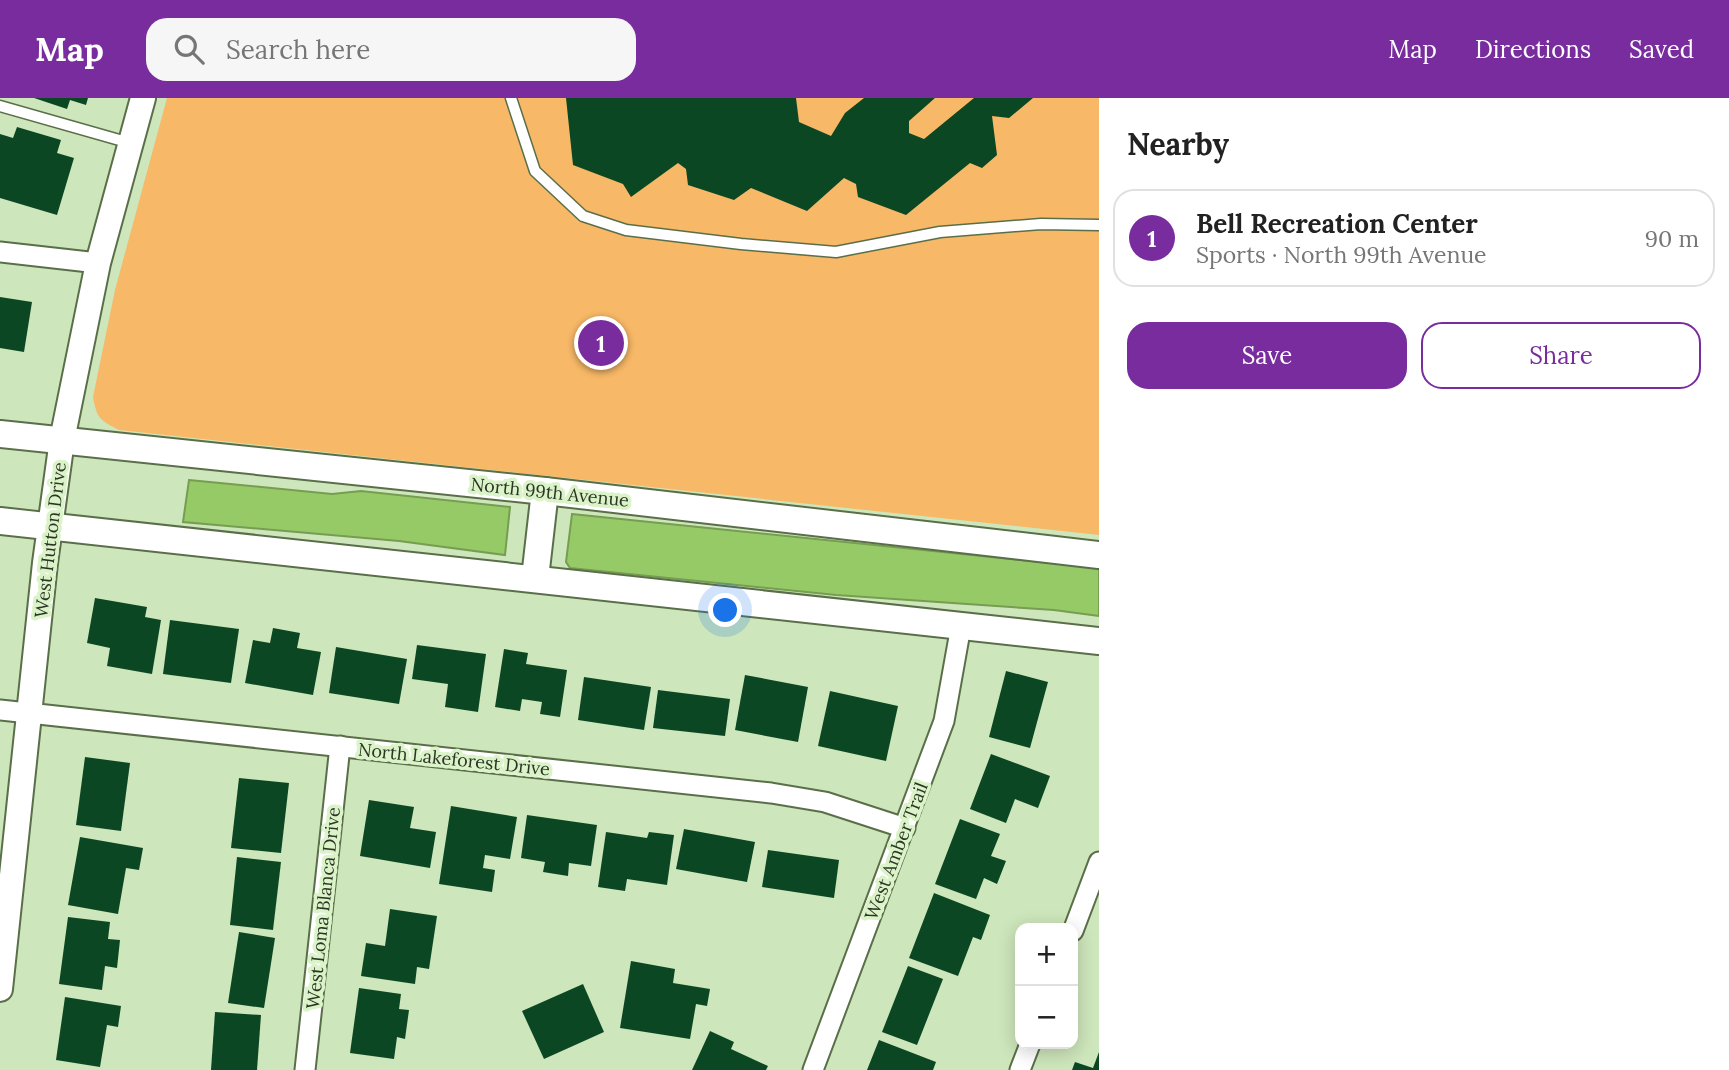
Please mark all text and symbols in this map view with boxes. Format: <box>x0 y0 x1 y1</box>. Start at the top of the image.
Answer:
search box <box>146 18 636 81</box>
text: Map <box>35 28 104 70</box>
icon: search <box>170 30 208 68</box>
text: Search here <box>226 33 370 66</box>
text: Map <box>1388 34 1437 65</box>
text: Directions <box>1475 34 1591 65</box>
text: Saved <box>1629 34 1694 65</box>
text: Nearby <box>1127 125 1229 163</box>
text: Bell Recreation Center <box>1196 207 1478 240</box>
text: 1 <box>1147 224 1157 253</box>
text: 90 m <box>1645 224 1699 253</box>
text: Sports · North 99th Avenue <box>1196 240 1487 269</box>
pin: 1 <box>578 317 624 369</box>
button: Save <box>1127 322 1407 389</box>
button: Share <box>1421 322 1701 389</box>
street label: West Hutton Drive <box>29 461 71 619</box>
street label: North 99th Avenue <box>470 472 630 512</box>
your location <box>708 593 742 627</box>
street label: North Lakeforest Drive <box>357 737 551 781</box>
street label: West Amber Trail <box>859 779 933 923</box>
street label: West Loma Blanca Drive <box>301 806 345 1010</box>
map controls <box>1015 923 1078 1049</box>
button: + <box>1015 923 1078 986</box>
button: − <box>1015 986 1078 1049</box>

